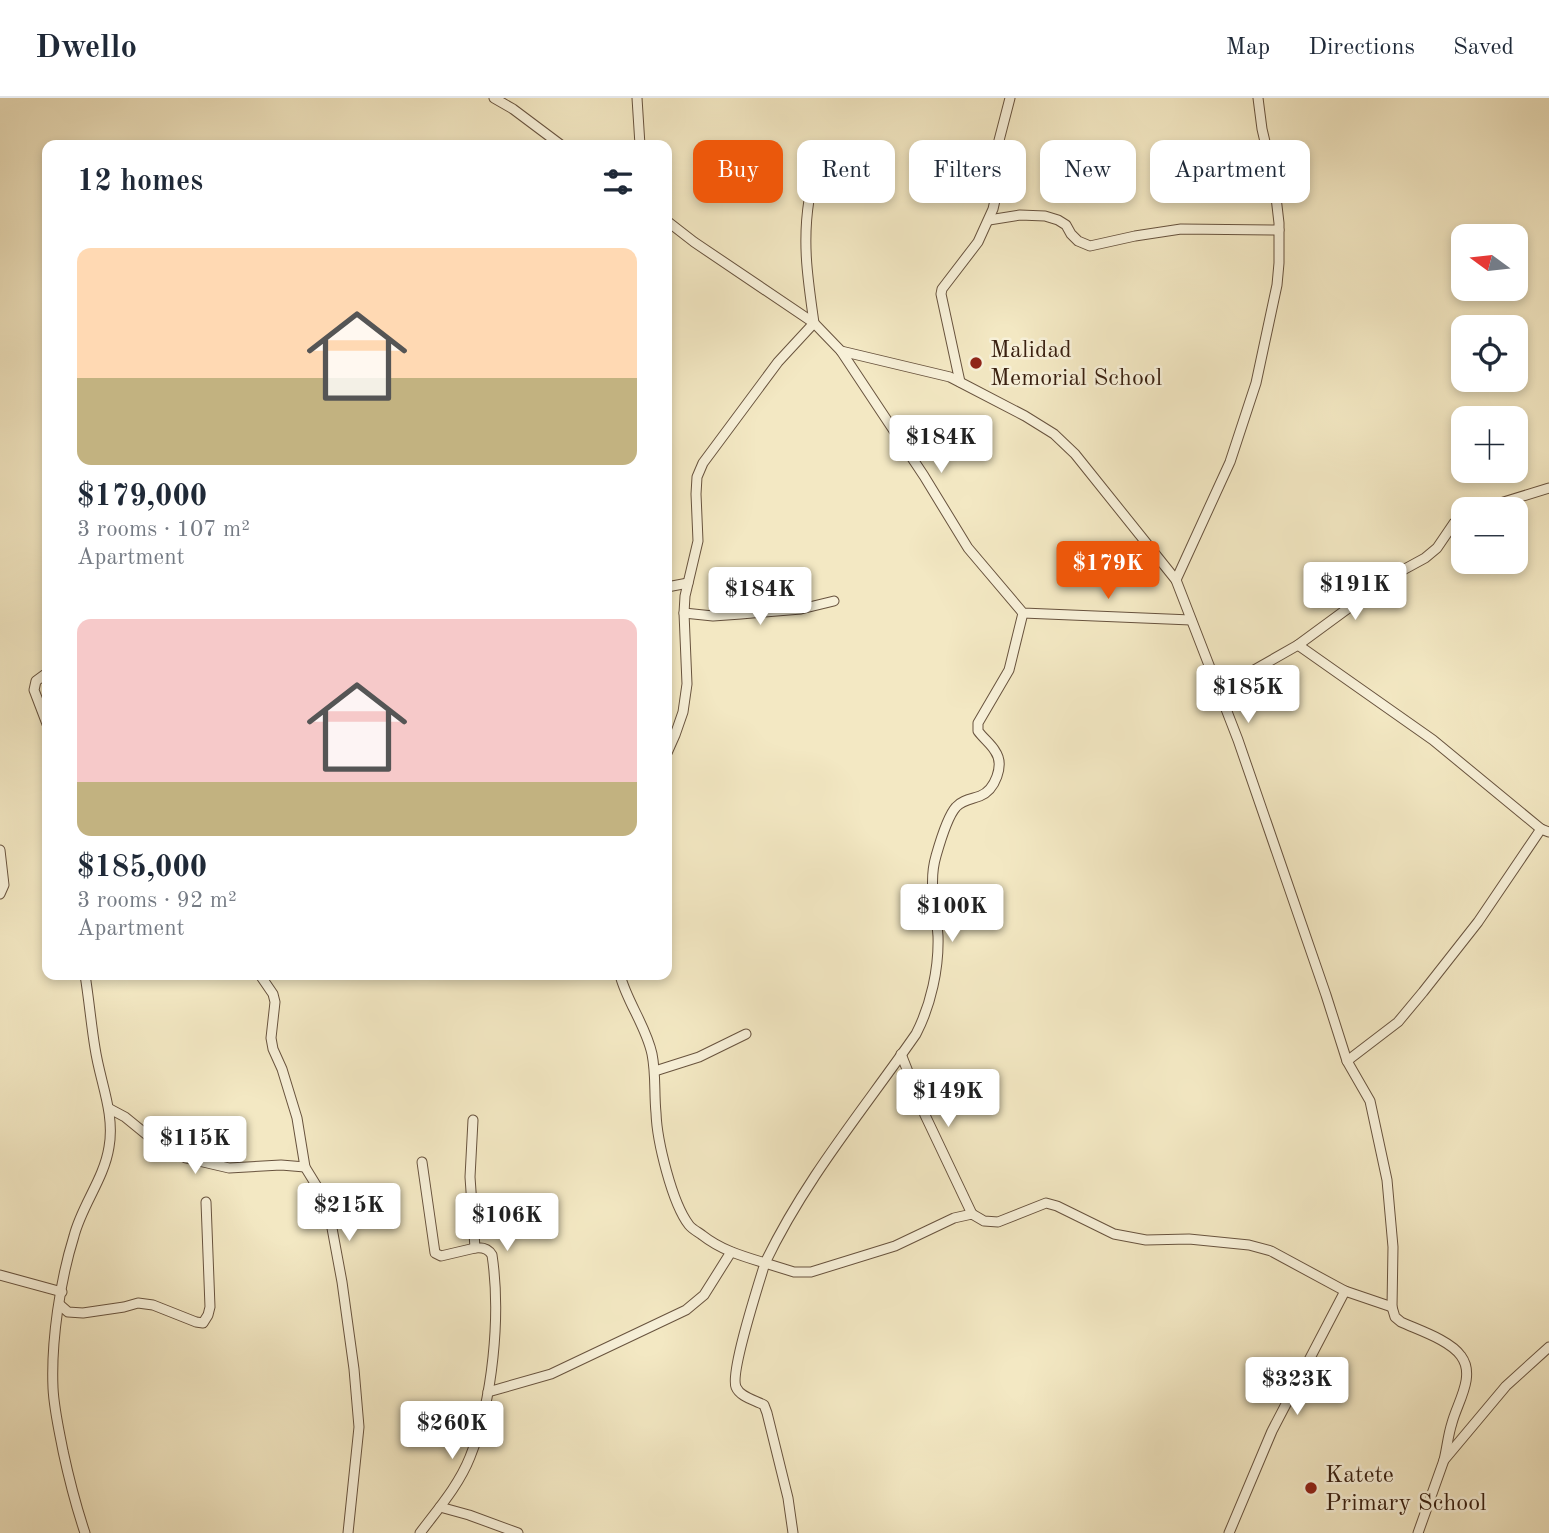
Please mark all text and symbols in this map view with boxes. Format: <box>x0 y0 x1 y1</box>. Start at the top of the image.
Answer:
text: Dwello <box>35 32 137 65</box>
text: Map <box>1226 36 1270 60</box>
text: Directions <box>1308 36 1415 60</box>
text: Saved <box>1453 36 1514 60</box>
chip: Buy <box>693 140 783 203</box>
chip: Rent <box>797 140 895 203</box>
chip: Filters <box>909 140 1026 203</box>
chip: New <box>1040 140 1136 203</box>
chip: Apartment <box>1150 140 1310 203</box>
icon: filters <box>599 163 637 201</box>
text: 12 homes <box>77 167 203 197</box>
north arrow <box>1451 224 1528 301</box>
map controls <box>1451 224 1528 574</box>
icon: home <box>294 293 420 419</box>
button: locate <box>1451 315 1528 392</box>
place label: Malidad Memorial School <box>990 339 1162 391</box>
marker: Malidad Memorial School <box>968 355 984 371</box>
button: + <box>1451 406 1528 483</box>
pin: $184K <box>892 416 990 475</box>
text: $184K <box>905 426 977 449</box>
text: $179,000 <box>77 482 207 512</box>
button: − <box>1451 497 1528 574</box>
text: 3 rooms · 107 m² <box>77 518 250 541</box>
pin: $179K <box>1059 542 1157 601</box>
text: Apartment <box>77 546 185 569</box>
text: $179K <box>1072 552 1144 575</box>
pin: $191K <box>1306 562 1404 622</box>
pin: $184K <box>711 568 809 627</box>
text: $191K <box>1319 573 1391 596</box>
text: $184K <box>724 578 796 601</box>
icon: home <box>294 664 420 790</box>
pin: $185K <box>1199 666 1297 725</box>
text: $185K <box>1212 676 1284 699</box>
text: $185,000 <box>77 853 207 883</box>
pin: $100K <box>903 884 1001 944</box>
text: 3 rooms · 92 m² <box>77 889 237 912</box>
text: $100K <box>916 895 988 918</box>
text: Apartment <box>77 917 185 940</box>
pin: $149K <box>899 1070 997 1129</box>
text: $149K <box>912 1080 984 1103</box>
pin: $115K <box>146 1116 244 1176</box>
text: $115K <box>159 1127 231 1150</box>
pin: $215K <box>300 1184 398 1243</box>
text: $215K <box>313 1194 385 1217</box>
pin: $106K <box>458 1194 556 1253</box>
text: $106K <box>471 1204 543 1227</box>
pin: $323K <box>1248 1358 1346 1417</box>
text: $323K <box>1261 1368 1333 1391</box>
pin: $260K <box>403 1402 501 1461</box>
text: $260K <box>416 1412 488 1435</box>
place label: Katete Primary School <box>1325 1464 1487 1516</box>
marker: Katete Primary School <box>1303 1480 1319 1496</box>

